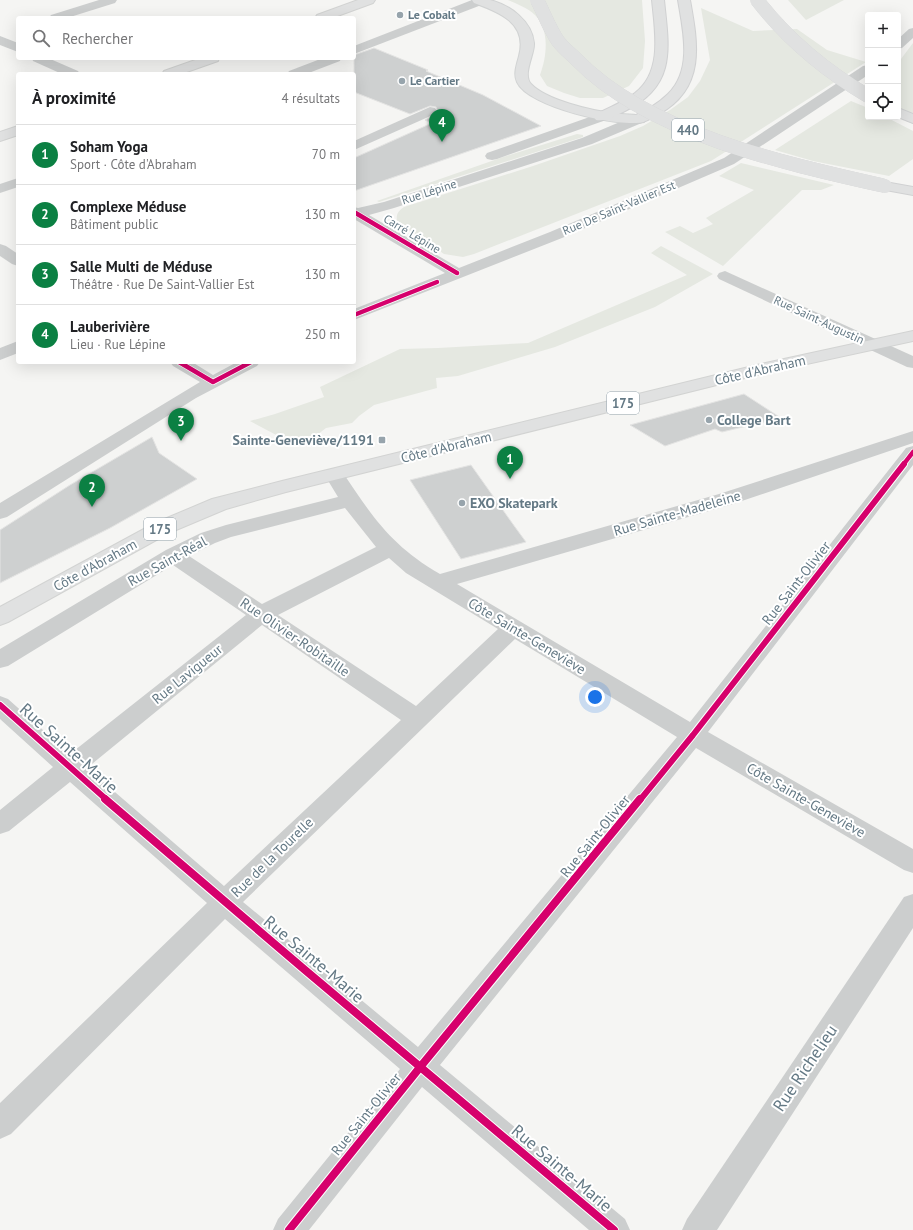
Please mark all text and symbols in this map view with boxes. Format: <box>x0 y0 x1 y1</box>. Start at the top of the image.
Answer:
place label: Le Cobalt <box>408 7 456 22</box>
marker: Le Cobalt <box>395 10 405 20</box>
map controls <box>865 12 901 120</box>
button: + <box>865 12 901 48</box>
search box <box>16 16 356 60</box>
icon: search <box>30 27 52 49</box>
text: Rechercher <box>62 29 133 48</box>
button: − <box>865 48 901 84</box>
place label: Le Cartier <box>410 73 460 88</box>
marker: Le Cartier <box>397 76 407 86</box>
button: locate <box>865 84 901 120</box>
text: À proximité <box>32 87 116 109</box>
text: 4 résultats <box>281 90 340 107</box>
pin: 4 <box>429 109 455 142</box>
road number: 440 <box>672 119 704 141</box>
text: Soham Yoga <box>70 137 148 156</box>
text: 1 <box>41 146 49 163</box>
text: 70 m <box>312 146 340 163</box>
text: Sport · Côte d'Abraham <box>70 156 197 173</box>
street label: Rue Lépine <box>400 176 458 207</box>
street label: Rue De Saint-Vallier Est <box>560 177 677 238</box>
text: Complexe Méduse <box>70 197 186 216</box>
text: 2 <box>41 206 49 223</box>
text: 130 m <box>305 206 340 223</box>
street label: Carré Lépine <box>381 211 444 256</box>
text: Bâtiment public <box>70 216 158 233</box>
text: Salle Multi de Méduse <box>70 257 212 276</box>
text: 3 <box>41 266 49 283</box>
text: 130 m <box>305 266 340 283</box>
text: Théâtre · Rue De Saint-Vallier Est <box>70 276 254 293</box>
street label: Rue Saint-Augustin <box>772 292 867 347</box>
text: Lauberivière <box>70 317 150 336</box>
text: 4 <box>41 326 49 343</box>
text: 250 m <box>305 326 340 343</box>
text: Lieu · Rue Lépine <box>70 336 166 353</box>
street label: Côte d'Abraham <box>713 351 807 389</box>
road number: 175 <box>607 392 639 414</box>
pin: 3 <box>168 408 194 441</box>
place label: College Bart <box>717 411 791 429</box>
marker: College Bart <box>704 415 714 425</box>
street label: Côte d'Abraham <box>399 427 493 467</box>
place label: Sainte-Geneviève/1191 <box>233 431 374 449</box>
marker: Sainte-Geneviève/1191 <box>377 435 387 445</box>
pin: 1 <box>497 446 523 479</box>
pin: 2 <box>79 474 105 507</box>
street label: Rue Sainte-Madeleine <box>611 486 743 540</box>
place label: EXO Skatepark <box>470 494 558 512</box>
marker: EXO Skatepark <box>457 498 467 508</box>
road number: 175 <box>144 518 176 540</box>
street label: Rue Saint-Réal <box>124 532 210 590</box>
street label: Côte d'Abraham <box>50 535 140 595</box>
street label: Rue Saint-Olivier <box>758 537 834 629</box>
street label: Rue Olivier-Robitaille <box>237 594 353 680</box>
street label: Côte Sainte-Geneviève <box>465 594 589 678</box>
street label: Rue Lavigueur <box>148 640 226 708</box>
your location <box>585 687 605 707</box>
street label: Rue Sainte-Marie <box>15 698 123 798</box>
street label: Côte Sainte-Geneviève <box>743 759 869 841</box>
street label: Rue Saint-Olivier <box>556 791 634 881</box>
street label: Rue de la Tourelle <box>227 813 317 901</box>
street label: Rue Sainte-Marie <box>259 910 369 1008</box>
street label: Rue Richelieu <box>768 1020 842 1116</box>
street label: Rue Saint-Olivier <box>327 1069 405 1159</box>
street label: Rue Sainte-Marie <box>507 1119 617 1217</box>

